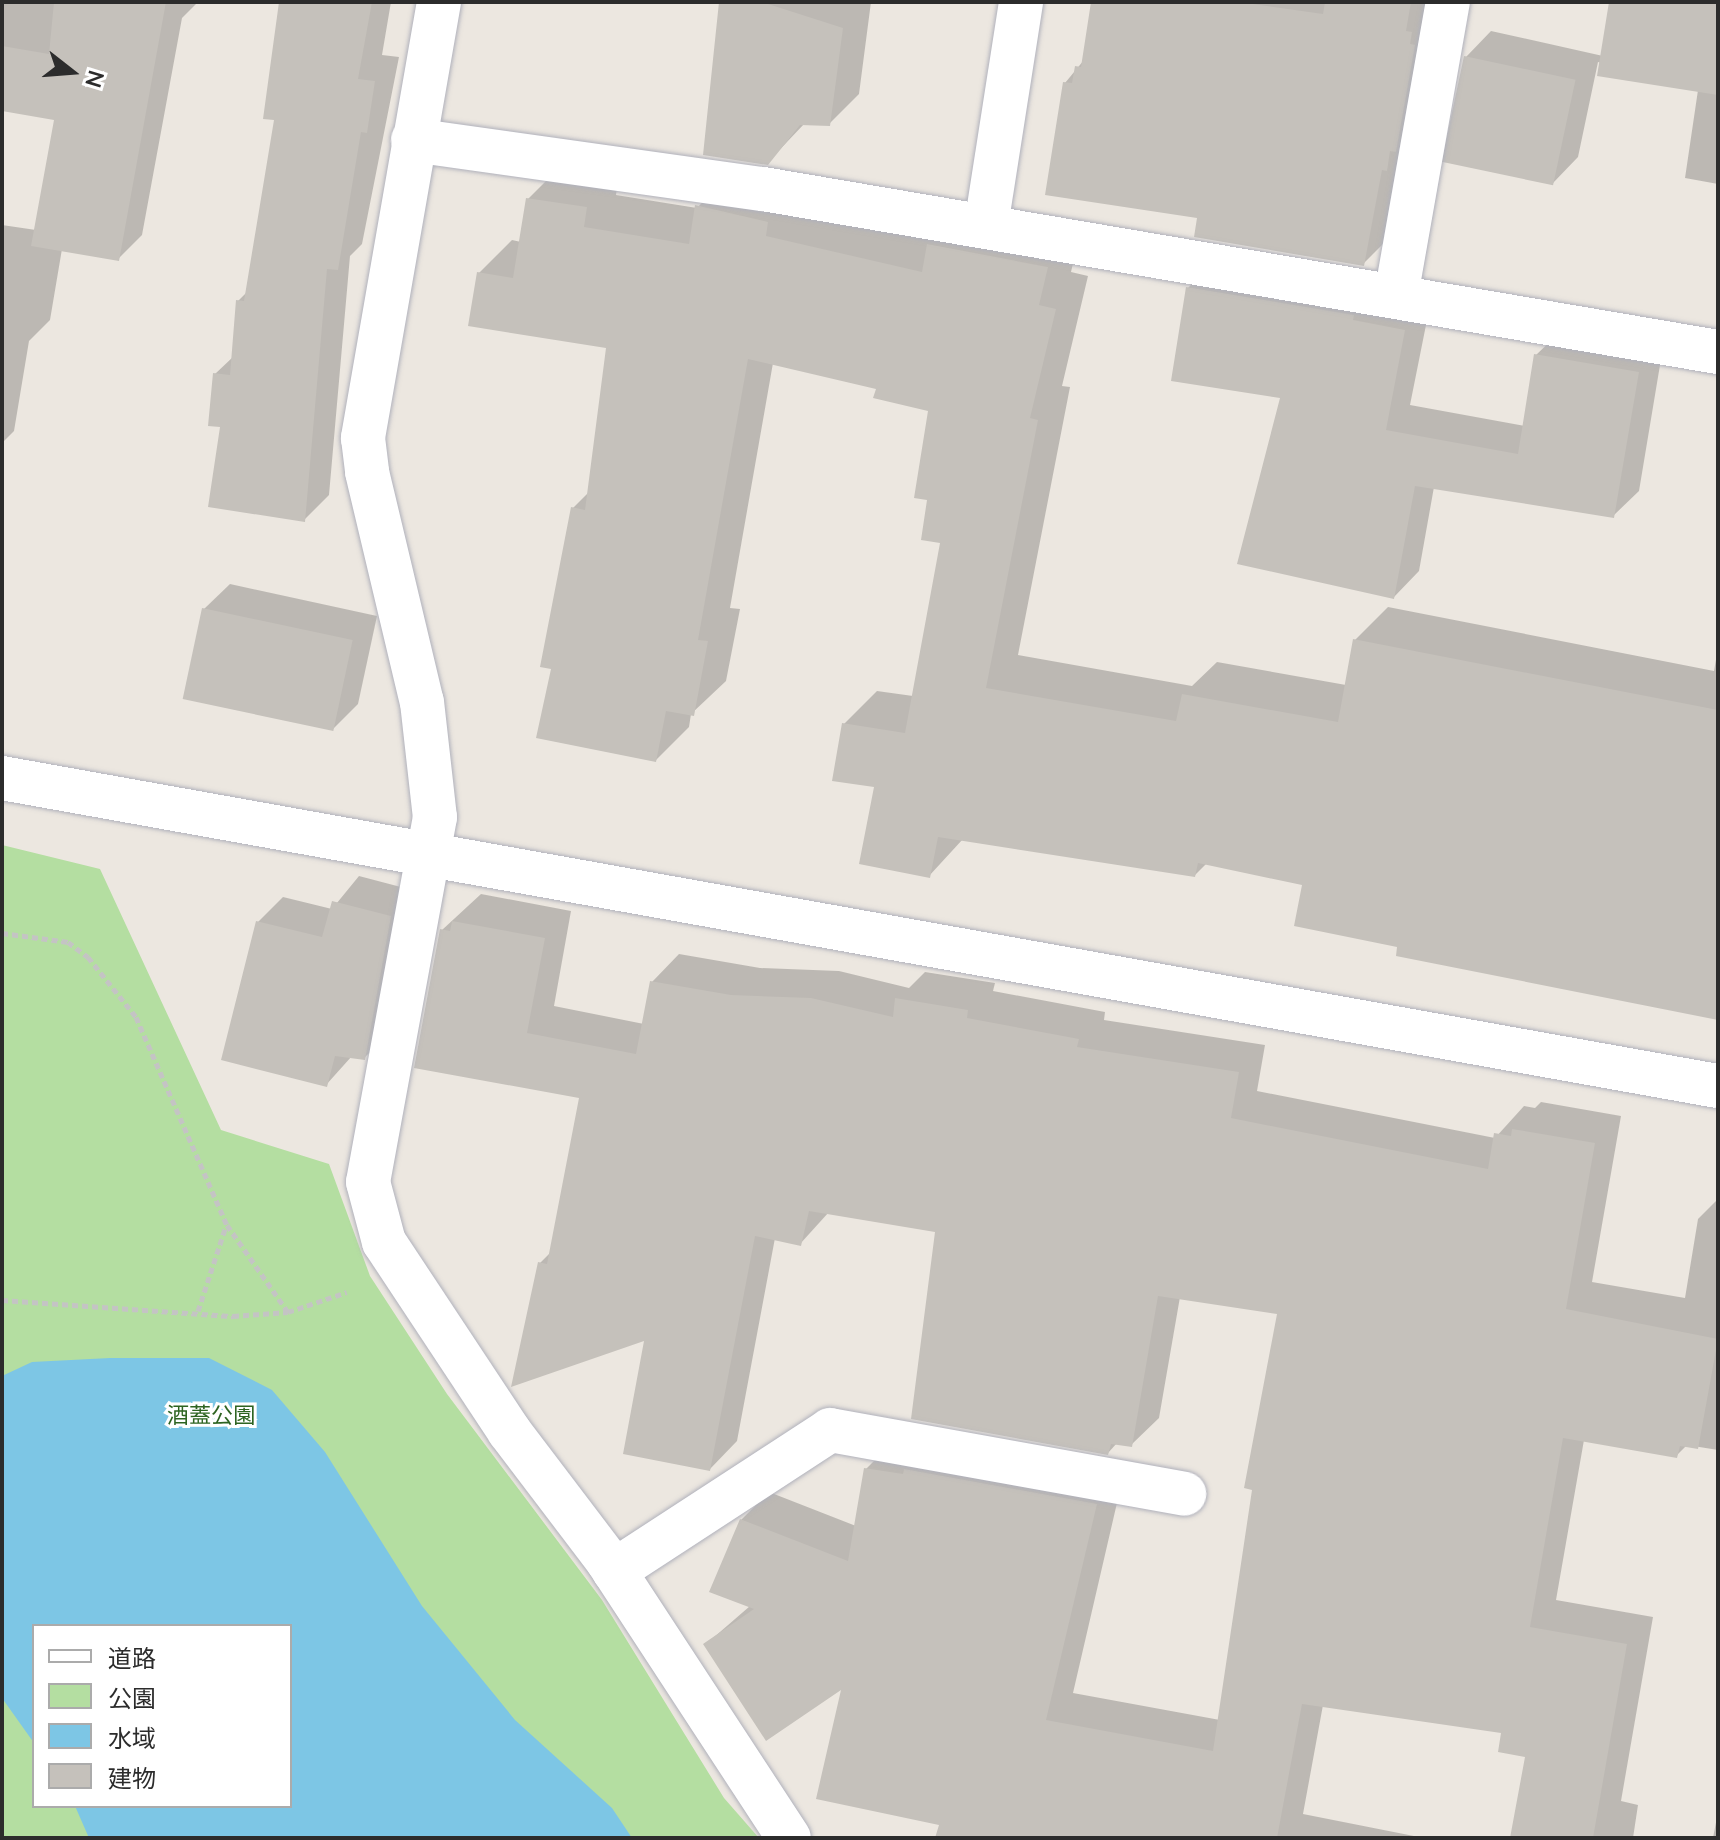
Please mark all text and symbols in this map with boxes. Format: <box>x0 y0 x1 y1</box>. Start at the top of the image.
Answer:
north arrow <box>32 32 112 112</box>
text: N <box>79 67 111 91</box>
park label: 酒蓋公園 <box>167 1403 255 1429</box>
legend <box>32 1624 292 1808</box>
text: 道路 <box>108 1643 156 1673</box>
text: 公園 <box>108 1683 156 1713</box>
text: 水域 <box>108 1723 156 1753</box>
text: 建物 <box>108 1763 156 1793</box>

